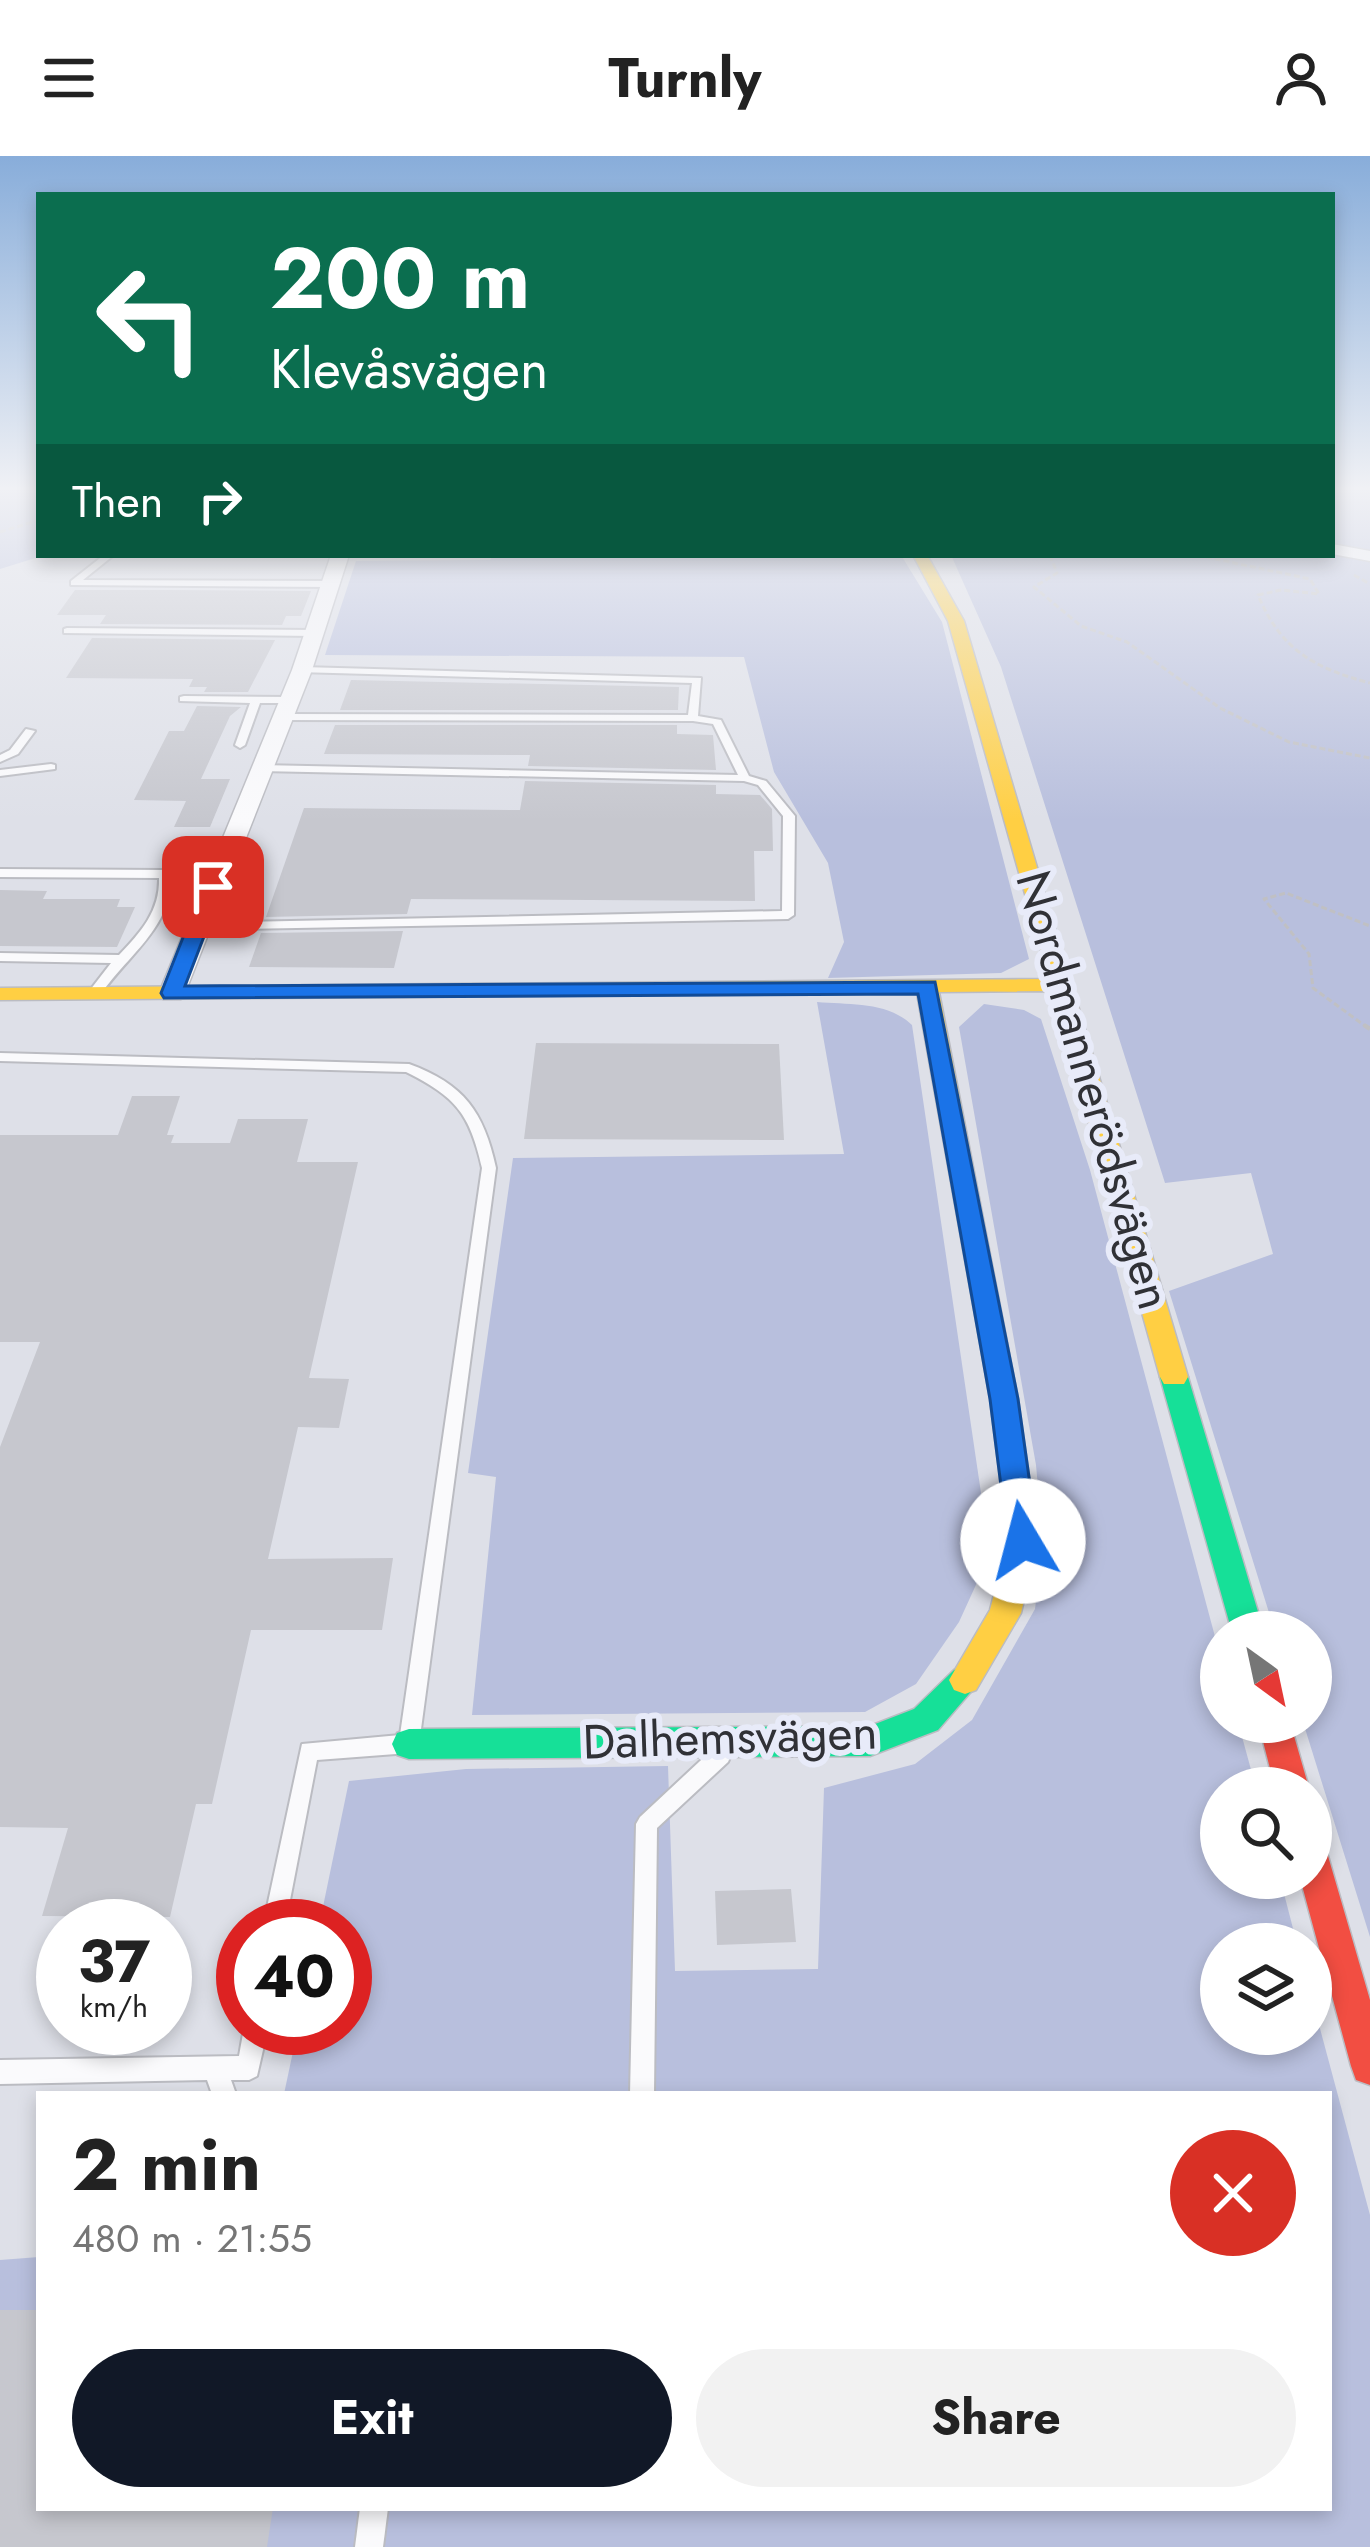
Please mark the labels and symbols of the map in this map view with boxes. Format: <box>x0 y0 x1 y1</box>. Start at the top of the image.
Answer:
pin <box>162 836 264 938</box>
street label: Nordmannerödsvägen <box>998 863 1190 1317</box>
position arrow <box>960 1478 1086 1604</box>
north arrow <box>1200 1611 1332 1743</box>
street label: Dalhemsvägen <box>581 1697 879 1777</box>
speed limit sign: 40 <box>216 1899 372 2055</box>

